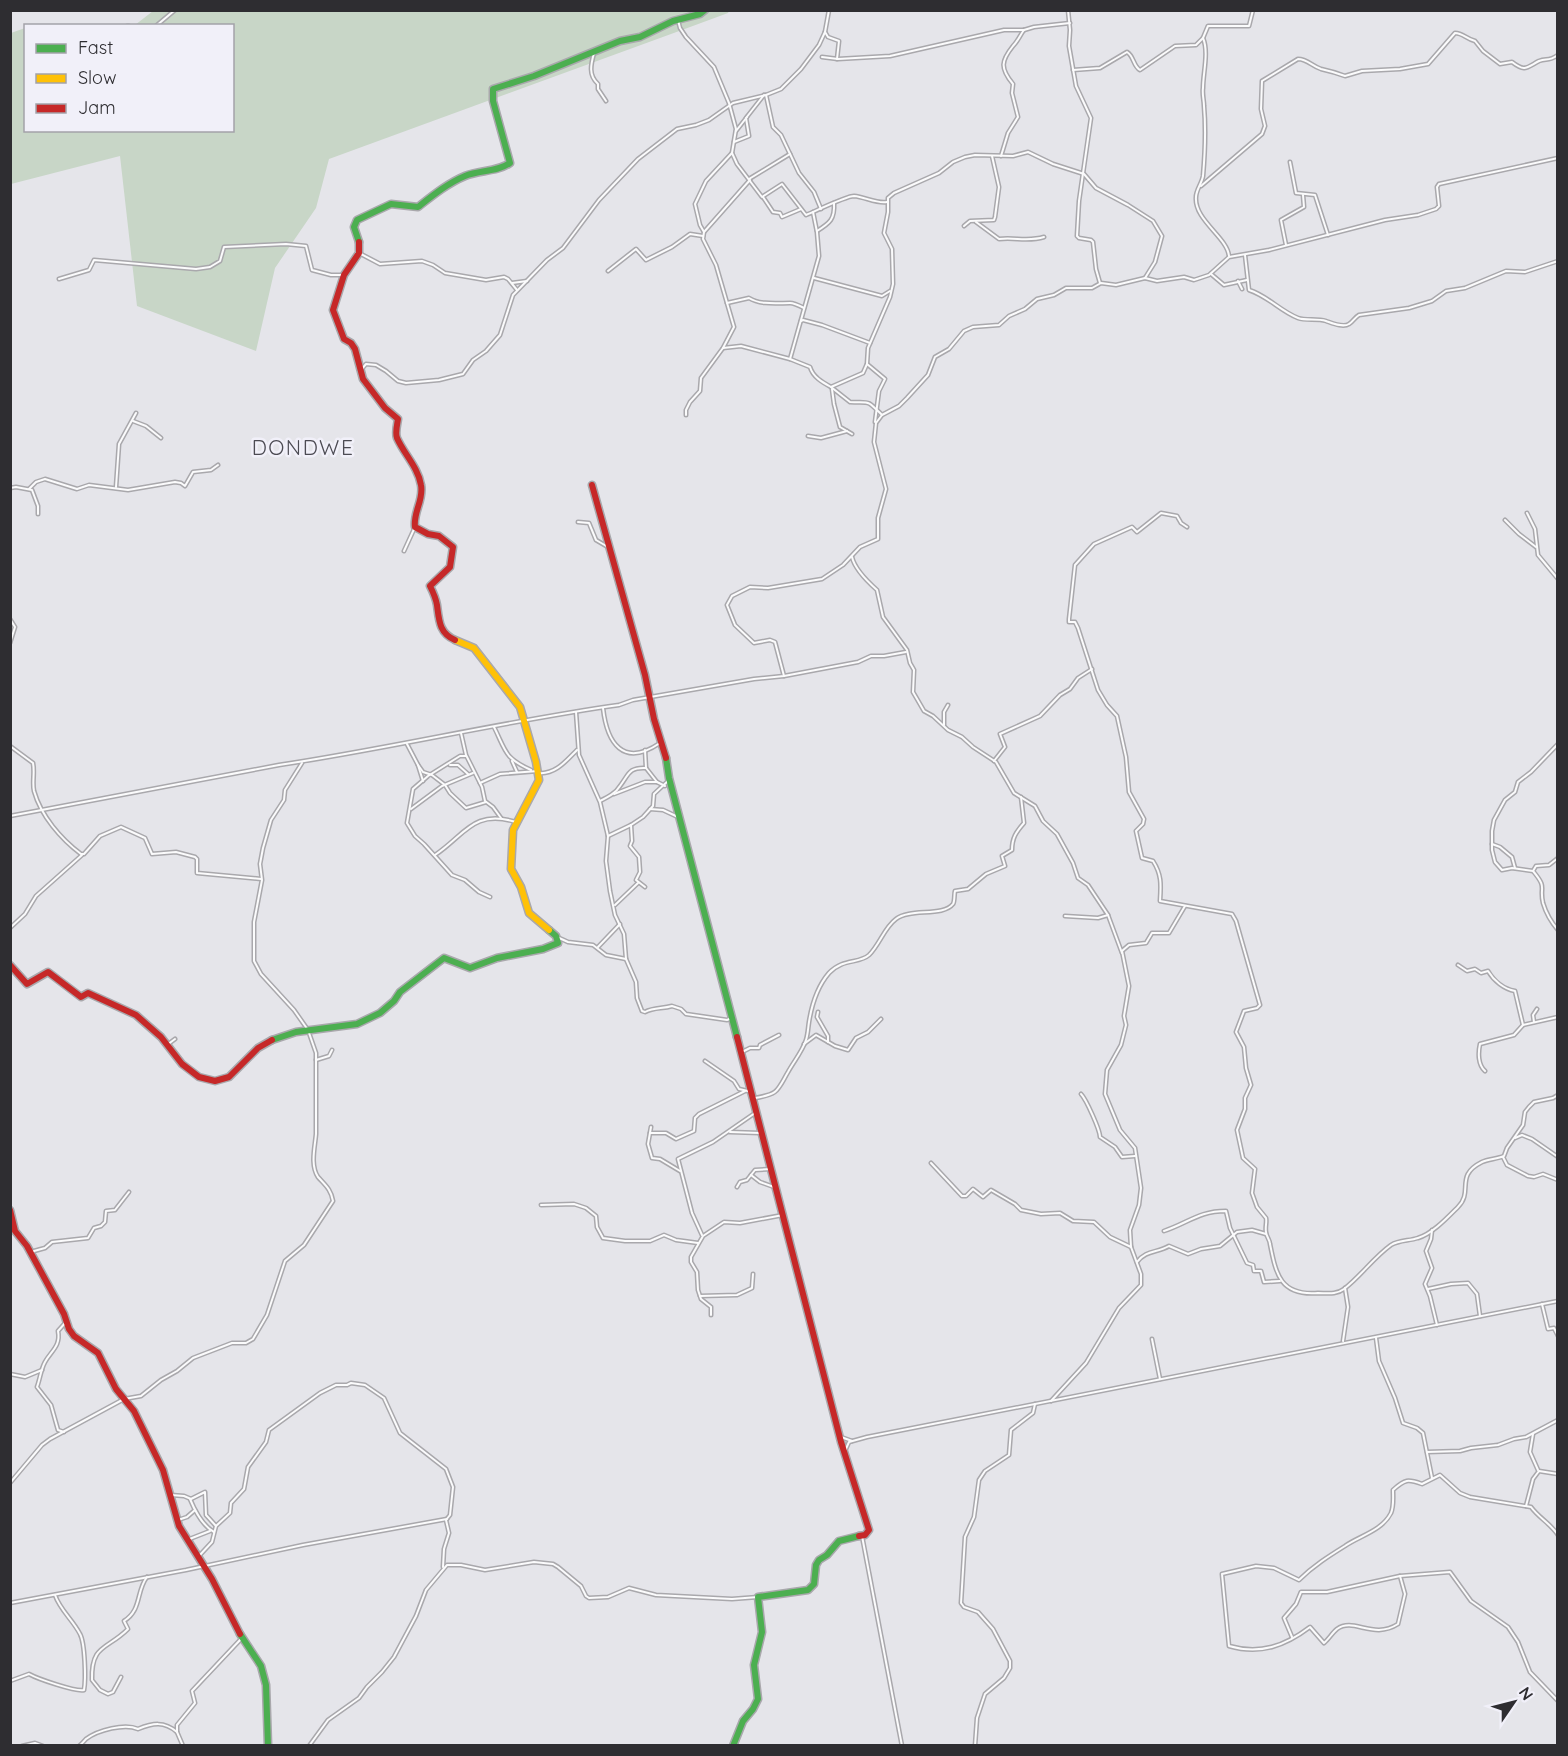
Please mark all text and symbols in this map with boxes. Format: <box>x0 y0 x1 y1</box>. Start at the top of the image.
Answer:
legend <box>24 24 234 132</box>
text: Fast <box>78 36 113 59</box>
text: Slow <box>78 66 116 89</box>
text: Jam <box>78 96 116 119</box>
district label: DONDWE <box>252 434 354 460</box>
north arrow <box>1484 1672 1544 1732</box>
text: N <box>1515 1683 1538 1704</box>

